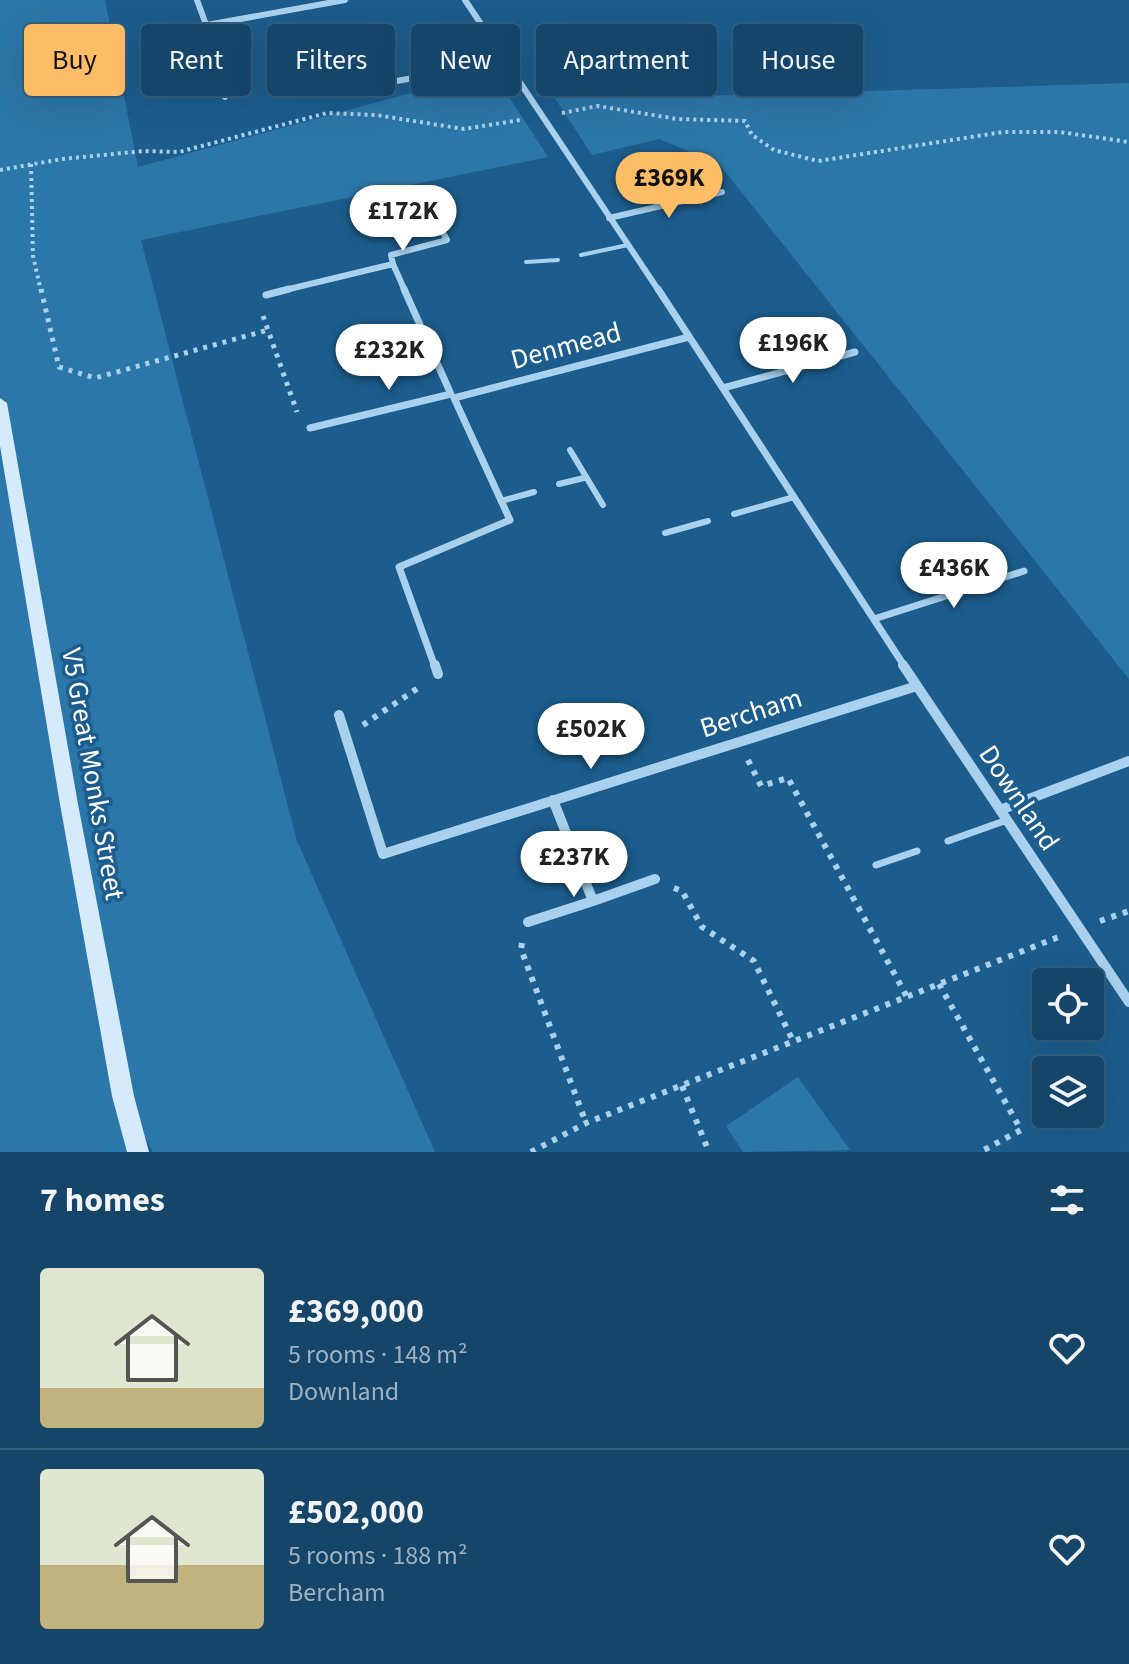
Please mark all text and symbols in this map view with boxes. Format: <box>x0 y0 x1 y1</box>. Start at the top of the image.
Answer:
chip: Buy <box>24 24 125 96</box>
chip: Rent <box>141 24 251 96</box>
chip: Filters <box>267 24 395 96</box>
chip: New <box>411 24 520 96</box>
chip: Apartment <box>536 24 717 96</box>
chip: House <box>733 24 863 96</box>
pin: £369K <box>613 152 725 220</box>
text: £369K <box>634 159 704 196</box>
pin: £172K <box>347 185 459 253</box>
text: £172K <box>368 192 438 229</box>
street label: Denmead <box>506 312 626 380</box>
pin: £196K <box>737 317 849 385</box>
pin: £232K <box>333 324 445 392</box>
text: £196K <box>758 324 828 361</box>
text: £232K <box>354 331 424 368</box>
pin: £436K <box>898 542 1010 610</box>
text: £436K <box>919 549 989 586</box>
street label: V5 Great Monks Street <box>51 645 135 904</box>
street label: Bercham <box>695 678 807 748</box>
pin: £502K <box>535 703 647 771</box>
text: £502K <box>556 710 626 747</box>
street label: Downland <box>969 737 1069 859</box>
pin: £237K <box>518 831 630 899</box>
text: £237K <box>539 838 609 875</box>
map controls <box>1032 968 1104 1128</box>
button: locate <box>1032 968 1104 1040</box>
button: layers <box>1032 1056 1104 1128</box>
text: 7 homes <box>40 1176 165 1225</box>
icon: filters <box>1045 1178 1089 1222</box>
text: £369,000 <box>288 1287 424 1336</box>
icon: home <box>104 1300 200 1396</box>
icon: heart <box>1045 1326 1089 1370</box>
text: 5 rooms · 148 m² <box>288 1336 467 1373</box>
text: Downland <box>288 1373 399 1410</box>
text: £502,000 <box>288 1488 424 1537</box>
icon: home <box>104 1501 200 1597</box>
icon: heart <box>1045 1527 1089 1571</box>
text: 5 rooms · 188 m² <box>288 1537 467 1574</box>
text: Bercham <box>288 1574 386 1611</box>

